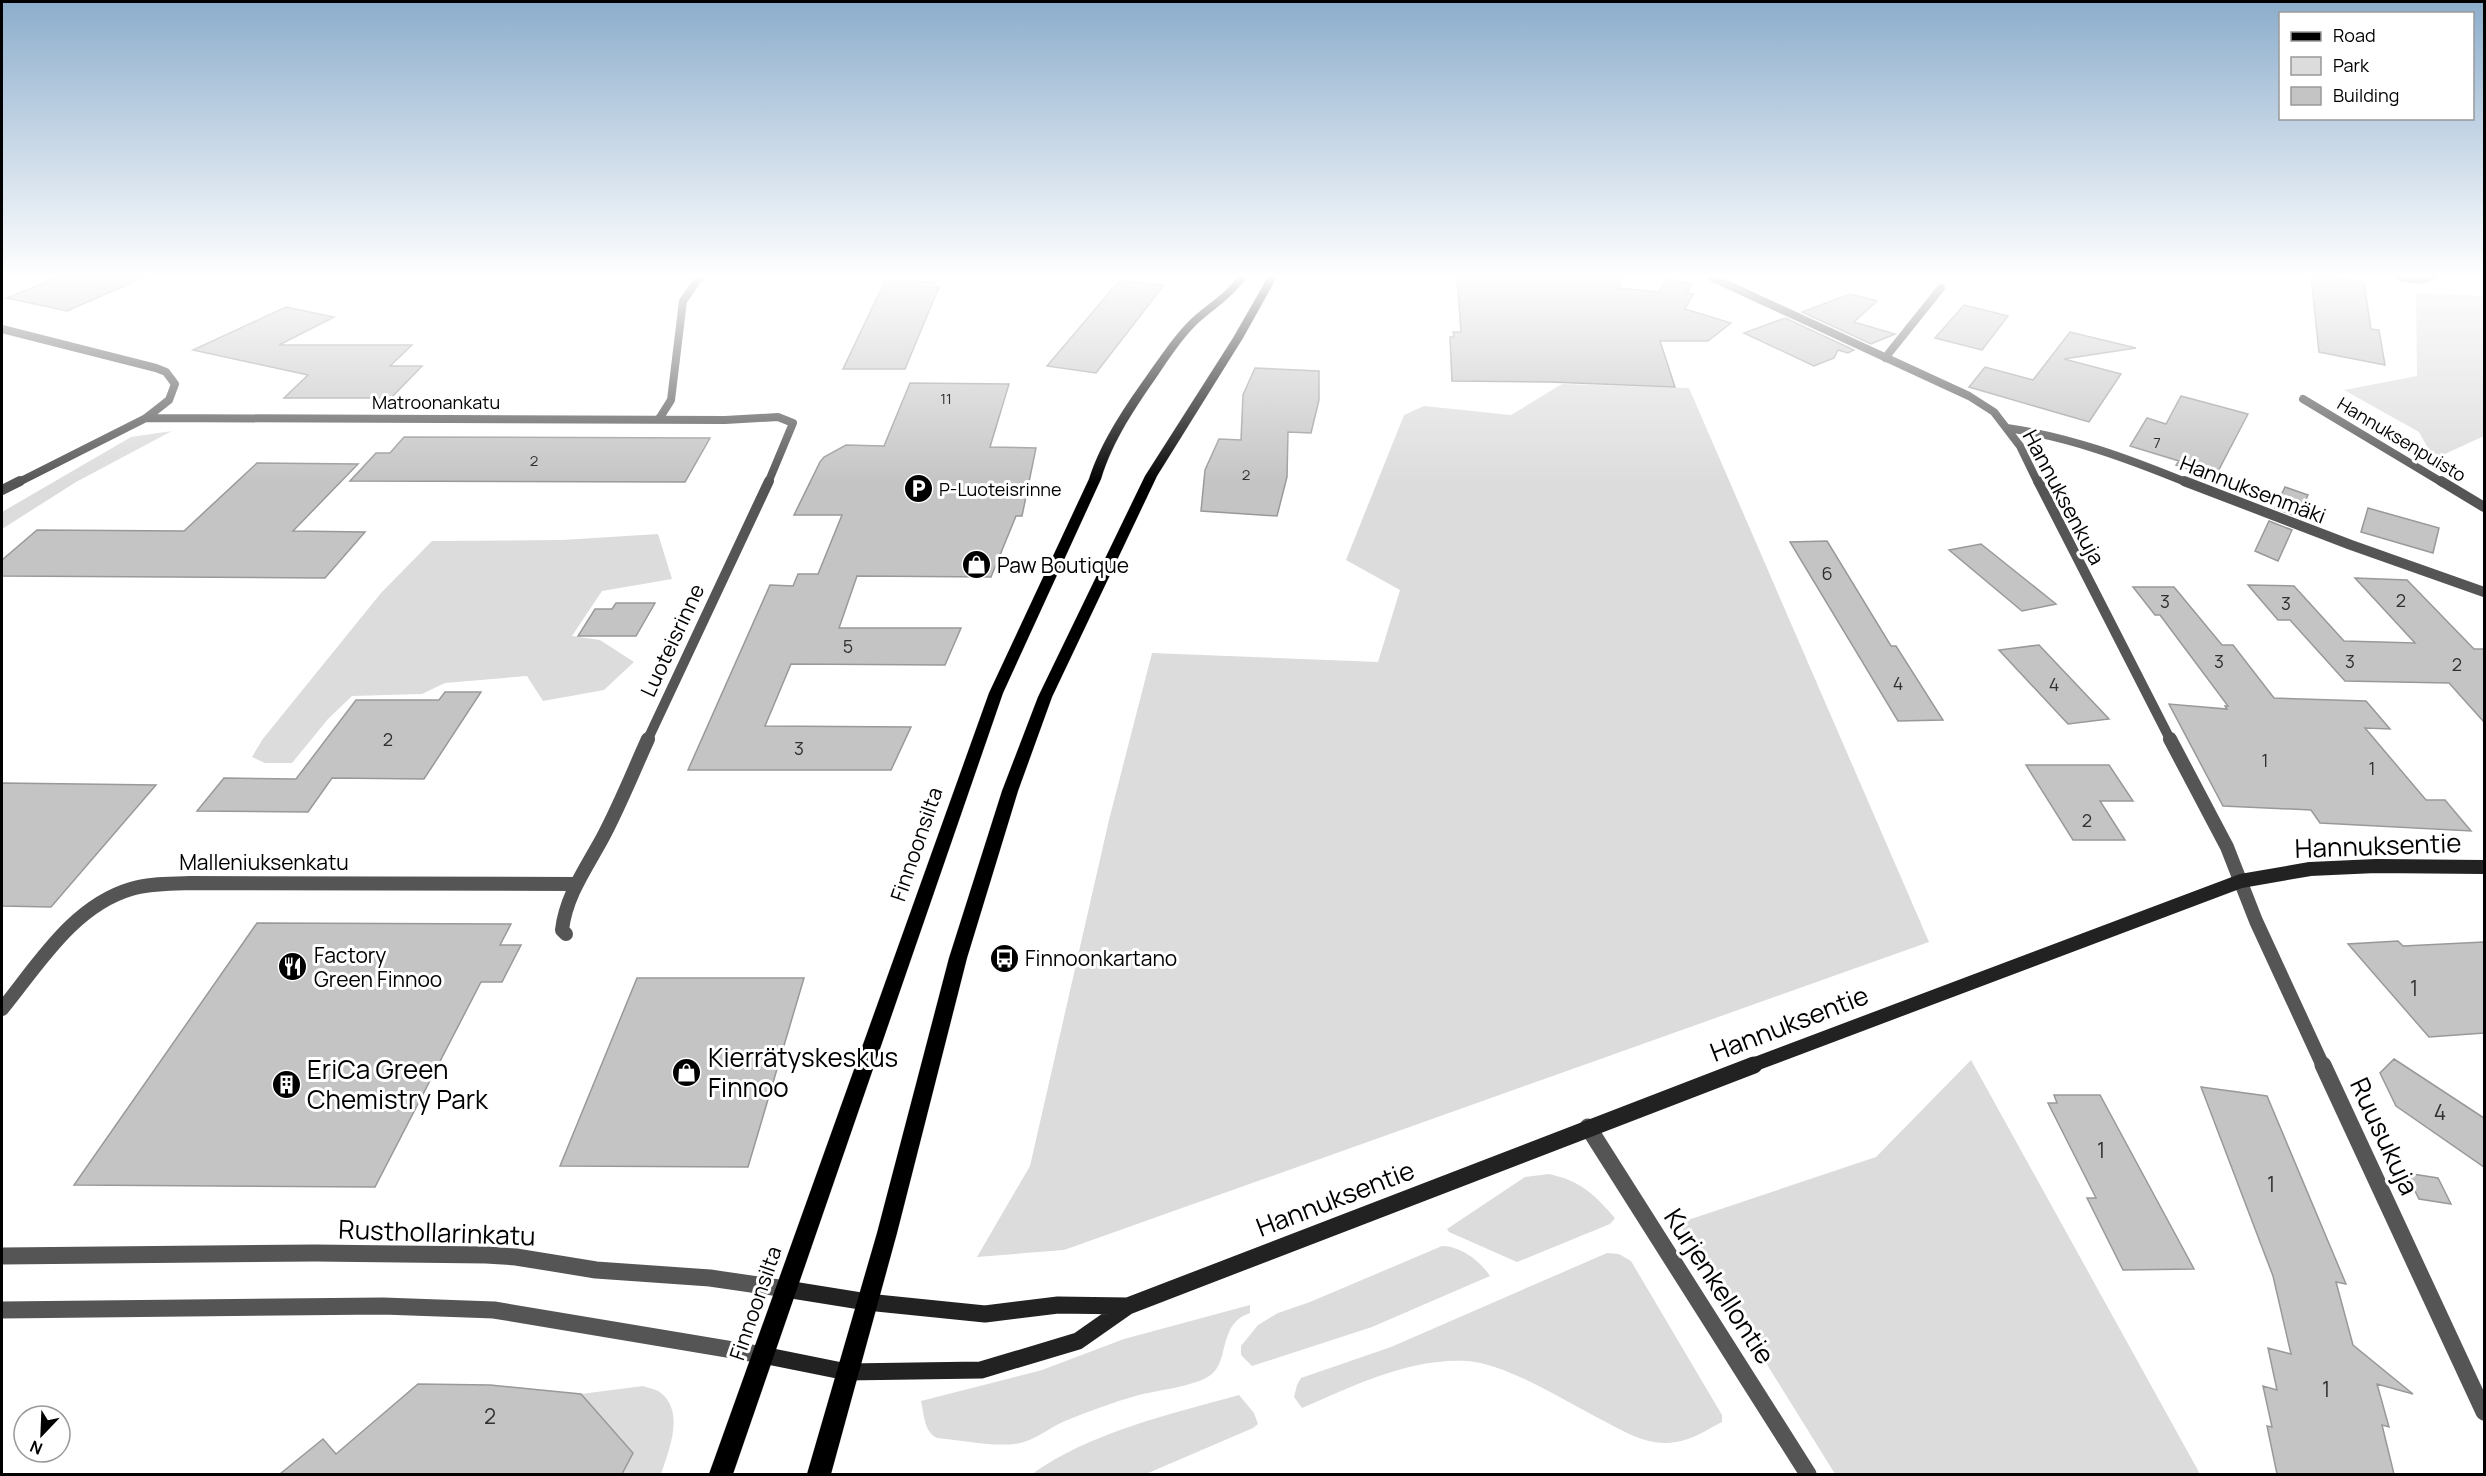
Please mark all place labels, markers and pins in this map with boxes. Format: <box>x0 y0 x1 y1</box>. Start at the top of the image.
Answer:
parking icon: P-Luoteisrinne <box>902 473 934 505</box>
place label: P-Luoteisrinne <box>939 477 1062 501</box>
shop icon: Paw Boutique <box>960 549 992 581</box>
place label: Paw Boutique <box>997 551 1129 579</box>
place label: Factory Green Finnoo <box>314 941 442 993</box>
bus stop icon: Finnoonkartano <box>988 942 1020 974</box>
place label: Finnoonkartano <box>1025 944 1177 972</box>
restaurant icon: Factory Green Finnoo <box>277 951 309 983</box>
place label: Kierrätyskeskus Finnoo <box>708 1039 898 1105</box>
place label: EriCa Green Chemistry Park <box>307 1051 489 1117</box>
shop icon: Kierrätyskeskus Finnoo <box>671 1056 703 1088</box>
building icon: EriCa Green Chemistry Park <box>270 1068 302 1100</box>

